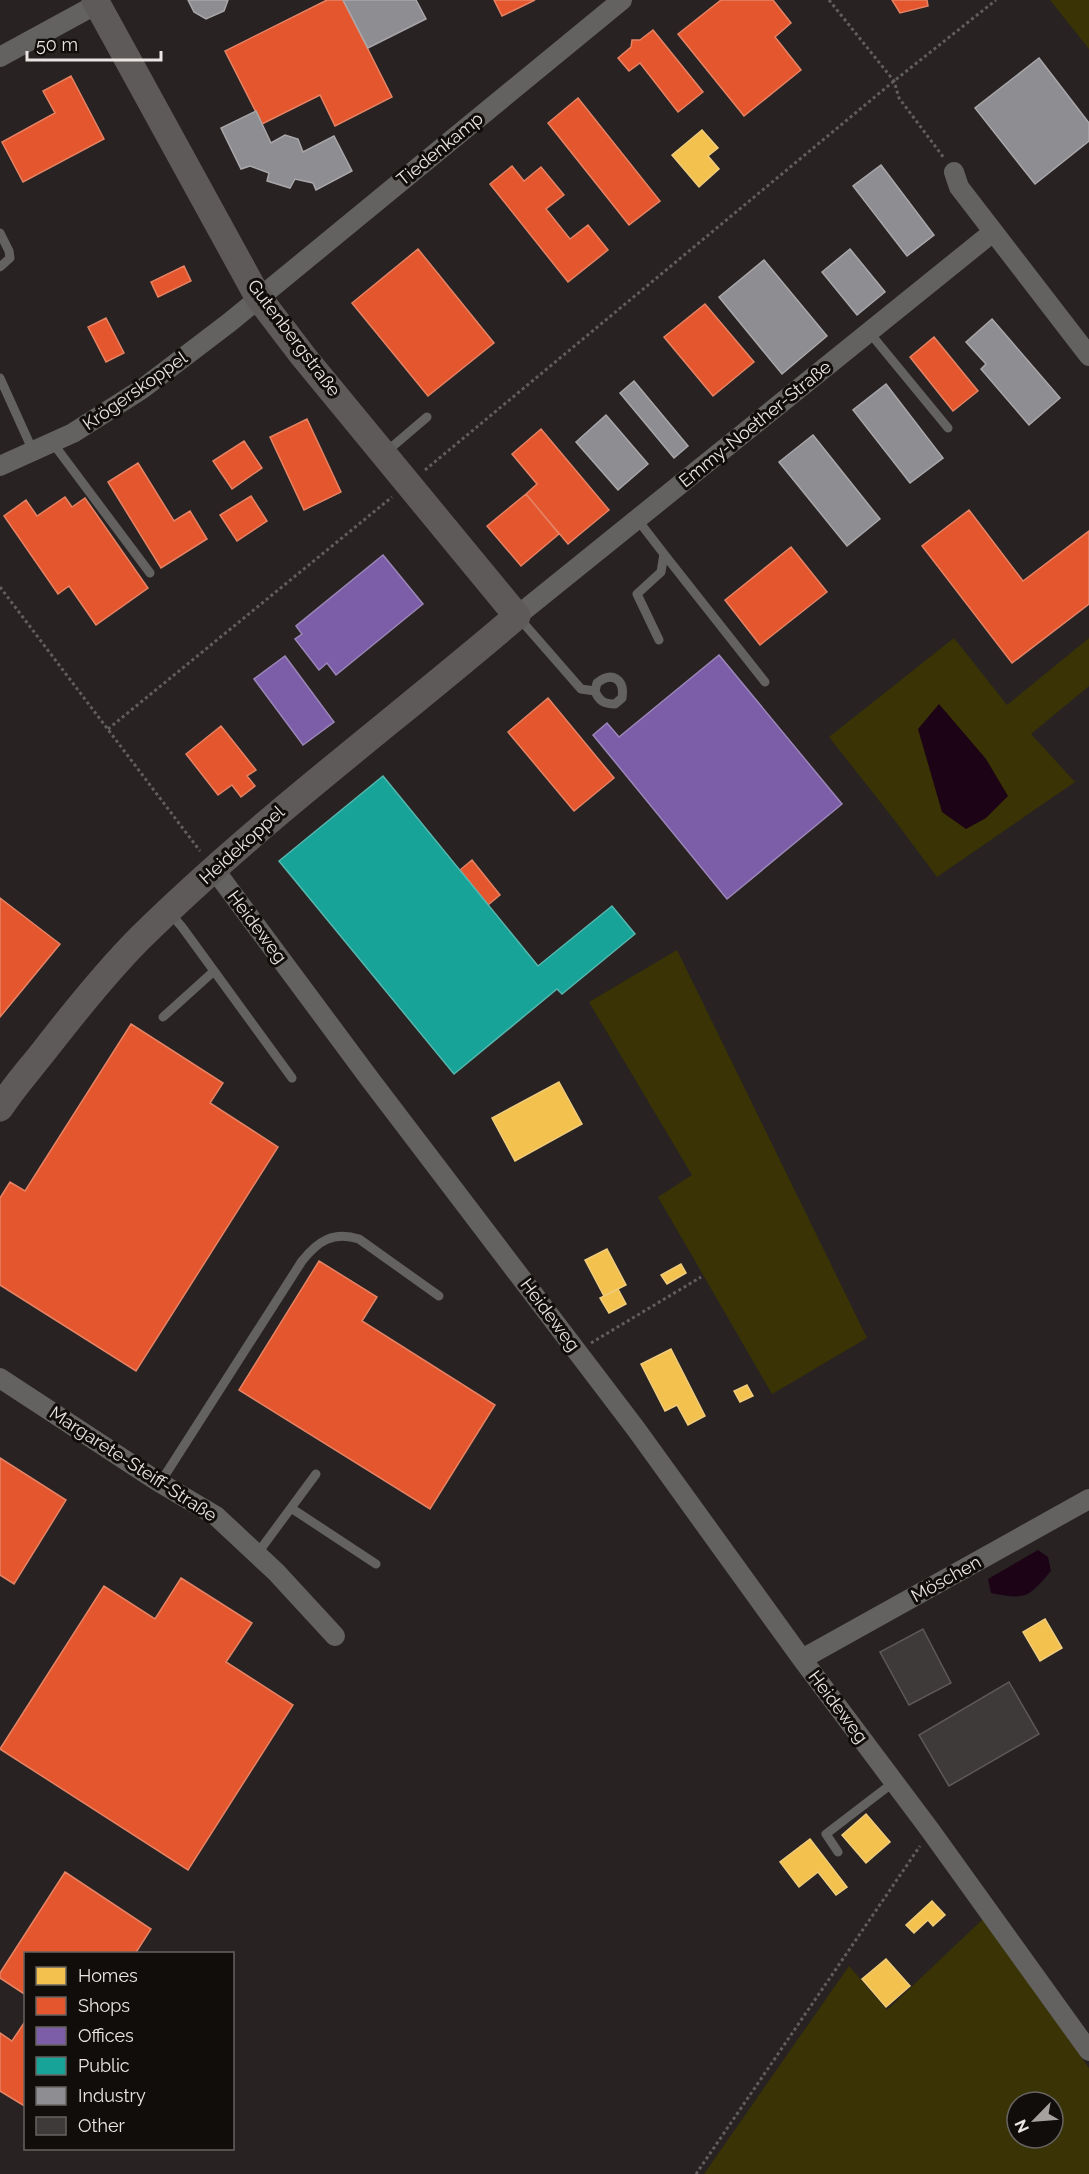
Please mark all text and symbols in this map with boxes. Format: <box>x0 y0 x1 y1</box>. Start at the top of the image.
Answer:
scale bar <box>27 24 160 62</box>
text: 50 m <box>36 34 78 55</box>
street label: Tiedenkamp <box>392 108 487 190</box>
street label: Gutenbergstraße <box>244 275 345 401</box>
street label: Krögerskoppel <box>79 347 191 434</box>
street label: Emmy-Noether-Straße <box>674 356 835 491</box>
street label: Heidekoppel <box>195 801 288 888</box>
street label: Heideweg <box>223 886 291 967</box>
street label: Heideweg <box>516 1274 584 1355</box>
street label: Margarete-Steiff-Straße <box>46 1402 221 1526</box>
street label: Möschen <box>907 1551 984 1606</box>
street label: Heideweg <box>804 1666 872 1747</box>
legend <box>24 1952 234 2150</box>
text: Homes <box>78 1965 138 1986</box>
text: Shops <box>78 1995 130 2016</box>
text: Offices <box>78 2025 134 2046</box>
text: Public <box>78 2055 130 2076</box>
text: Industry <box>78 2085 146 2106</box>
north arrow <box>1005 2090 1065 2150</box>
text: Other <box>78 2115 126 2136</box>
text: N <box>1011 2117 1033 2136</box>

